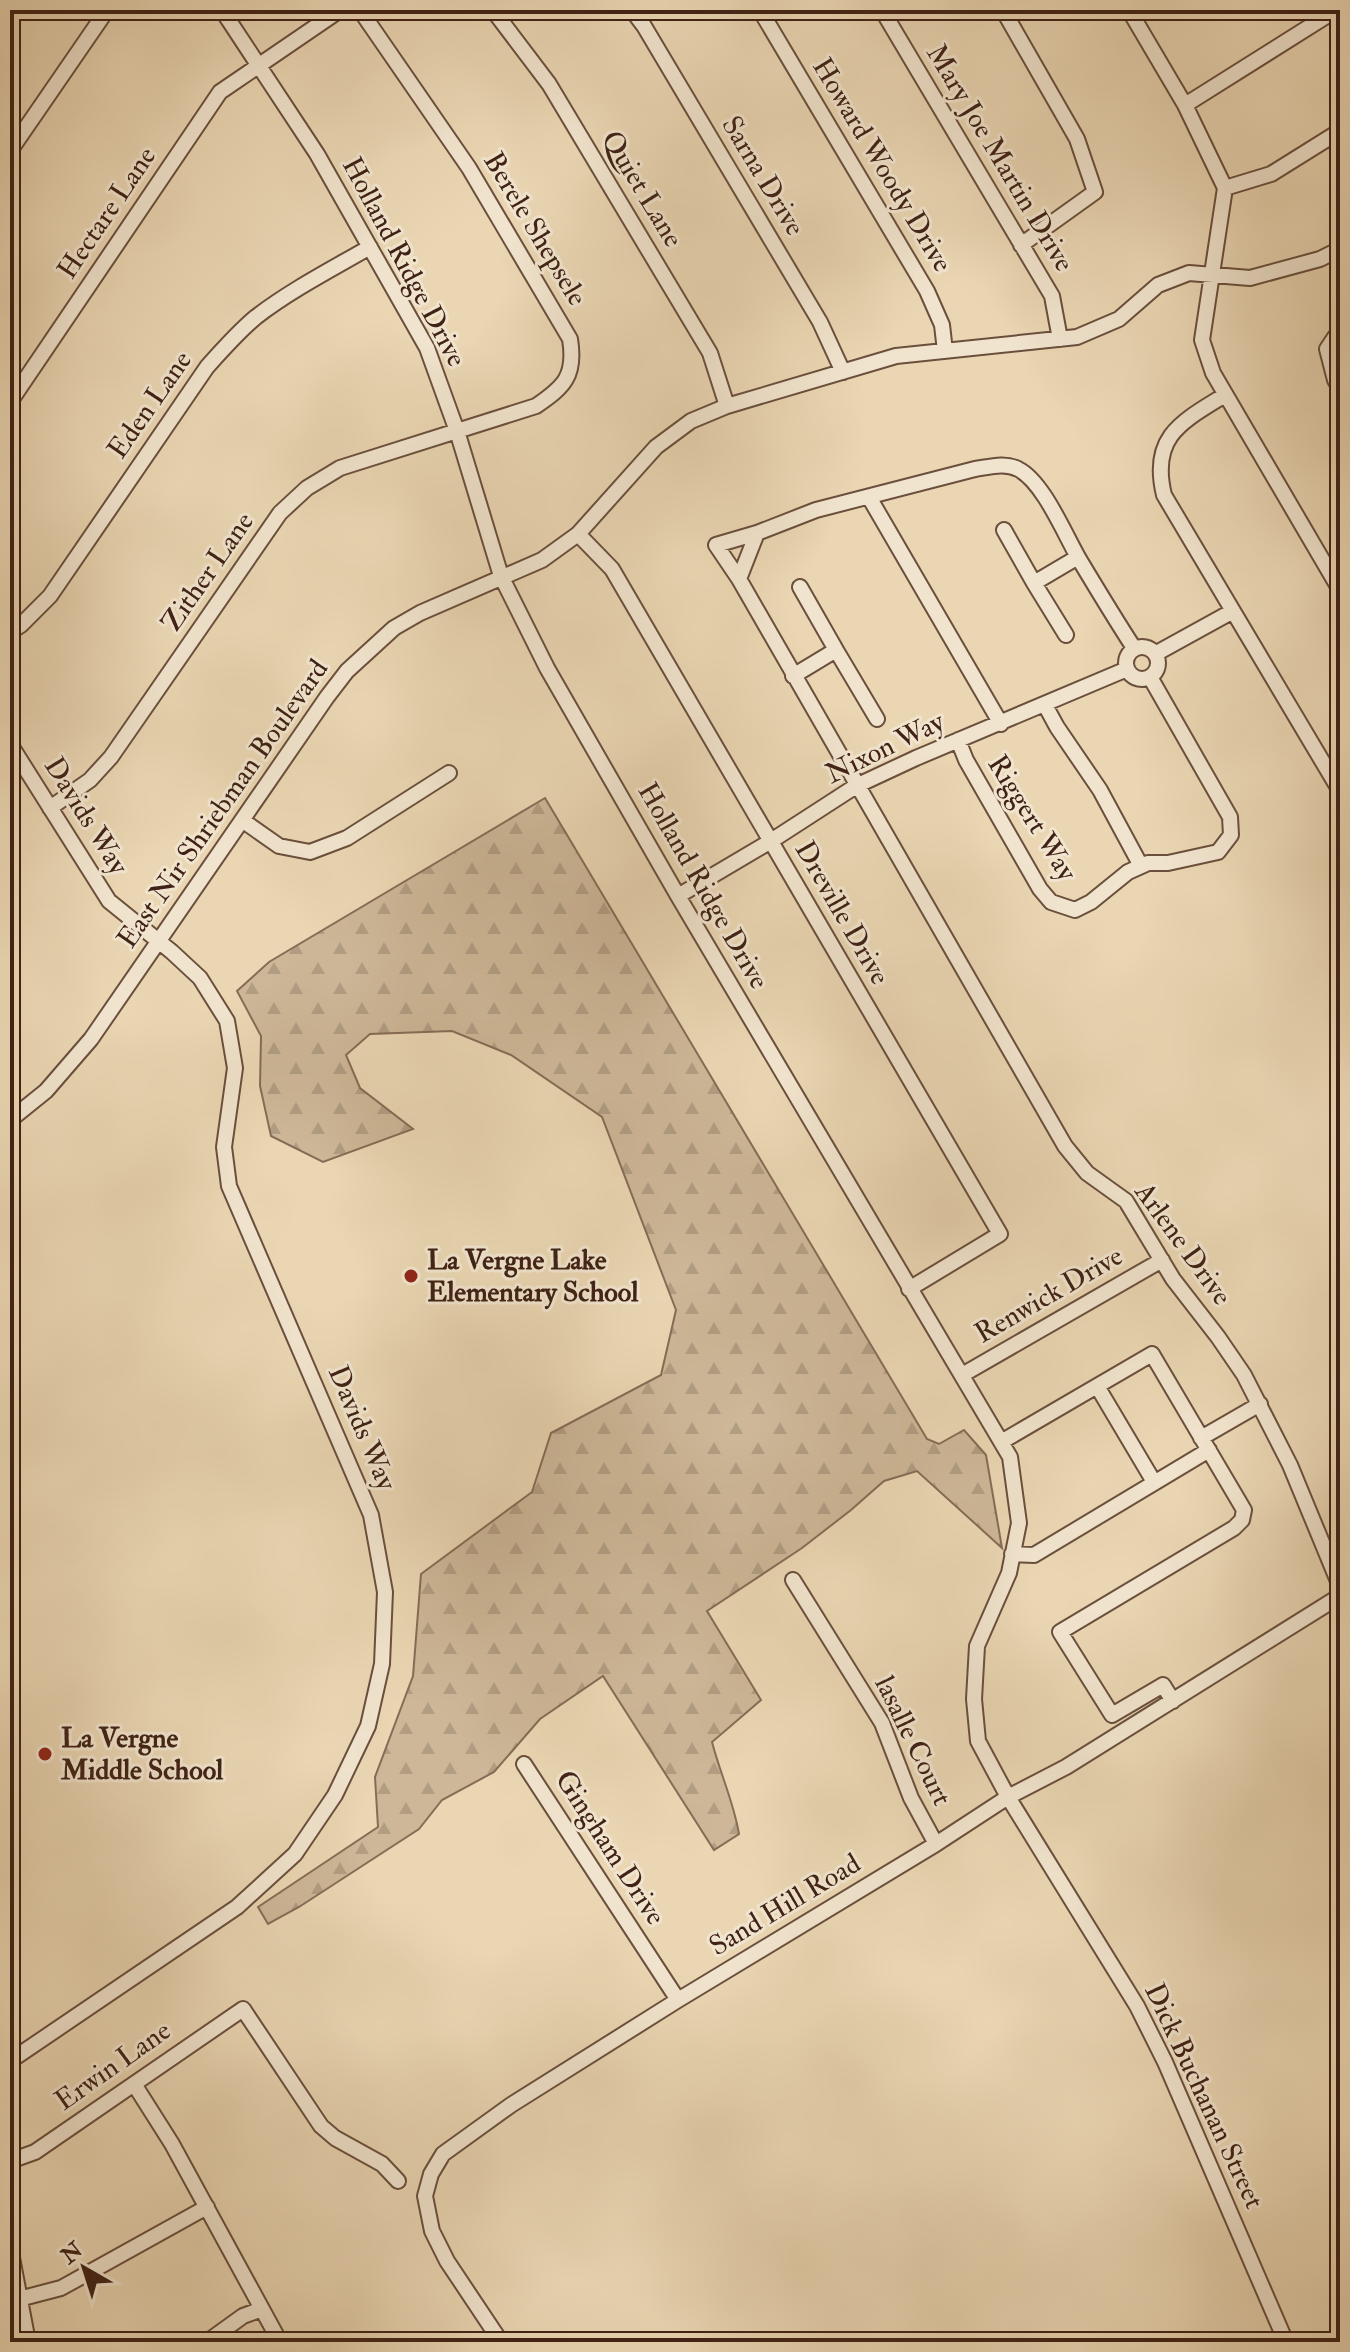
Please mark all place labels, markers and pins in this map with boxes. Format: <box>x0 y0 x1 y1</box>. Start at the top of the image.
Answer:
place label: La Vergne Lake Elementary School <box>427 1243 639 1310</box>
marker: La Vergne Lake Elementary School <box>402 1267 420 1285</box>
place label: La Vergne Middle School <box>60 1721 224 1788</box>
marker: La Vergne Middle School <box>36 1745 54 1763</box>

